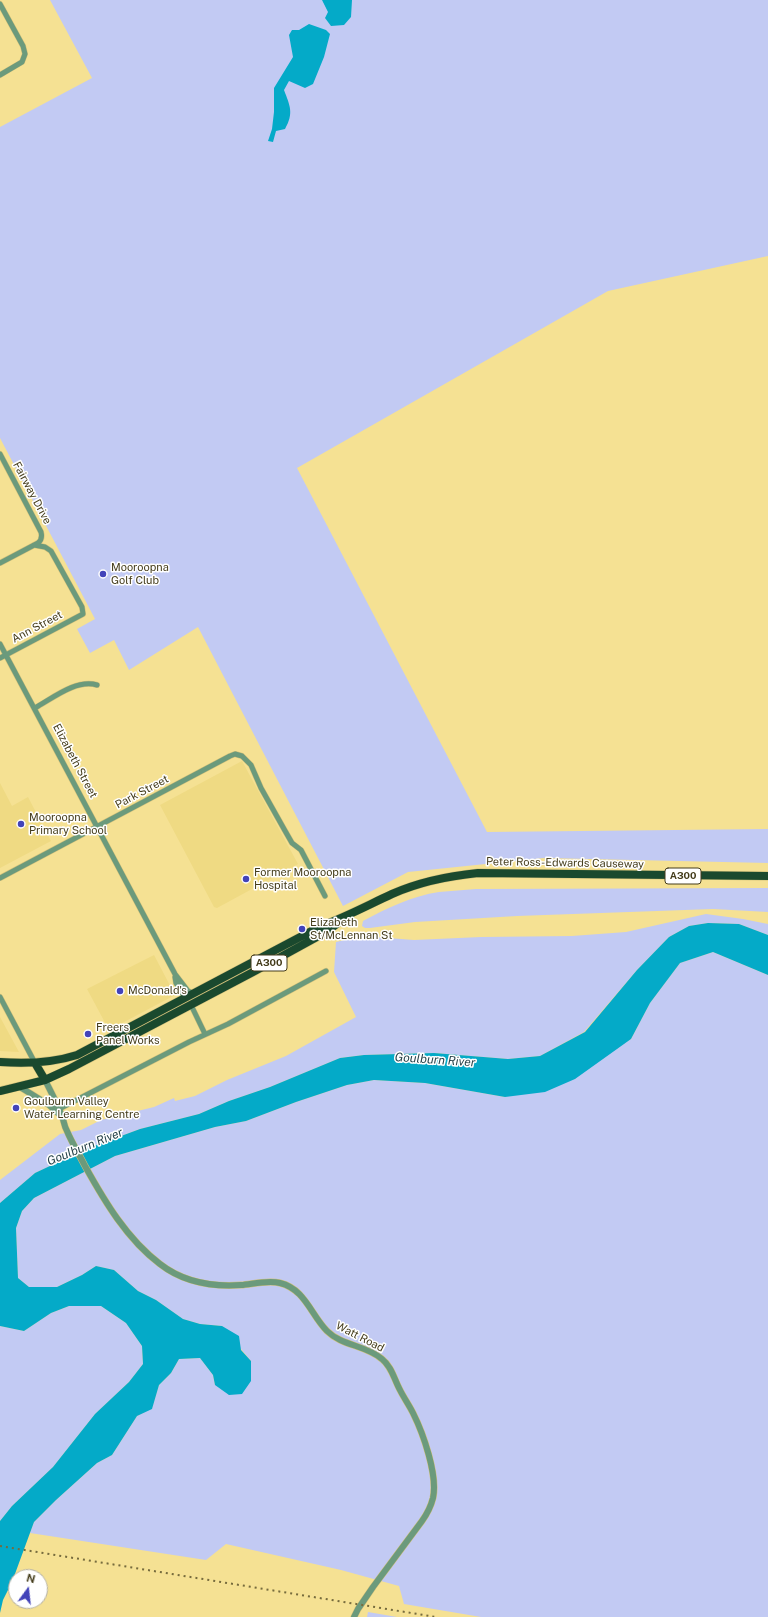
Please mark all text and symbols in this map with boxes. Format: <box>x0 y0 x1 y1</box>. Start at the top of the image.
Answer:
street label: Fairway Drive <box>10 459 54 527</box>
place label: Mooroopna Golf Club <box>111 561 169 587</box>
marker: Mooroopna Golf Club <box>98 569 108 579</box>
street label: Ann Street <box>9 608 65 646</box>
street label: Elizabeth Street <box>50 722 100 800</box>
street label: Park Street <box>113 772 171 812</box>
place label: Mooroopna Primary School <box>29 811 107 837</box>
marker: Mooroopna Primary School <box>16 819 26 829</box>
street label: Peter Ross-Edwards Causeway <box>486 855 644 871</box>
place label: Former Mooroopna Hospital <box>254 866 351 892</box>
road number: A300 <box>665 868 701 884</box>
marker: Former Mooroopna Hospital <box>241 874 251 884</box>
place label: Elizabeth St/McLennan St <box>310 916 392 942</box>
marker: Elizabeth St/McLennan St <box>297 924 307 934</box>
road number: A300 <box>251 955 287 971</box>
place label: McDonald's <box>128 984 187 998</box>
marker: McDonald's <box>115 986 125 996</box>
place label: Freers Panel Works <box>96 1021 160 1047</box>
marker: Freers Panel Works <box>83 1029 93 1039</box>
water label: Goulburn River <box>394 1050 476 1070</box>
place label: Goulburm Valley Water Learning Centre <box>24 1095 139 1121</box>
marker: Goulburm Valley Water Learning Centre <box>11 1103 21 1113</box>
water label: Goulburn River <box>45 1125 125 1169</box>
street label: Watt Road <box>334 1319 386 1355</box>
north arrow <box>8 1569 48 1609</box>
text: N <box>25 1571 37 1585</box>

